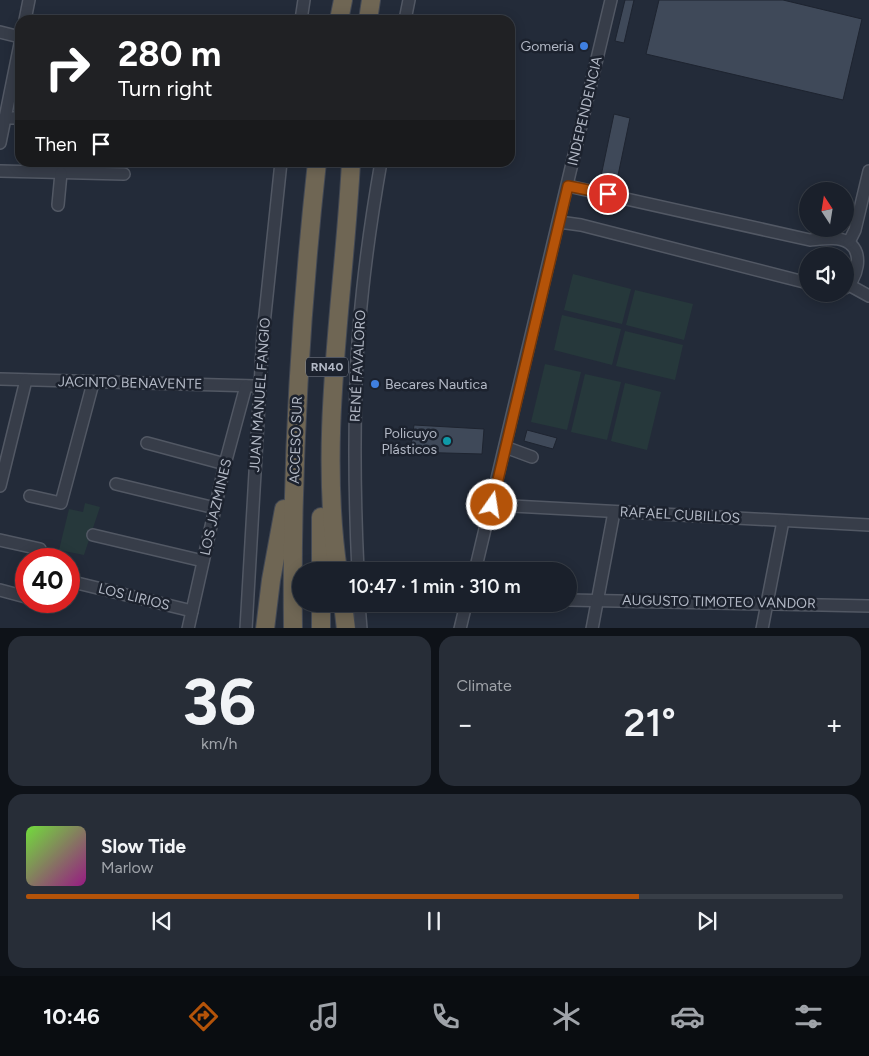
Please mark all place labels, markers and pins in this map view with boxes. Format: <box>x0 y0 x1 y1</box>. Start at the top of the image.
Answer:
place label: Gomeria <box>521 38 574 55</box>
marker: Gomeria <box>578 40 590 52</box>
pin <box>587 173 629 215</box>
place label: Becares Nautica <box>385 376 487 393</box>
marker: Becares Nautica <box>369 378 381 390</box>
place label: Policuyo Plásticos <box>381 425 437 458</box>
marker: Policuyo Plásticos <box>441 435 453 447</box>

